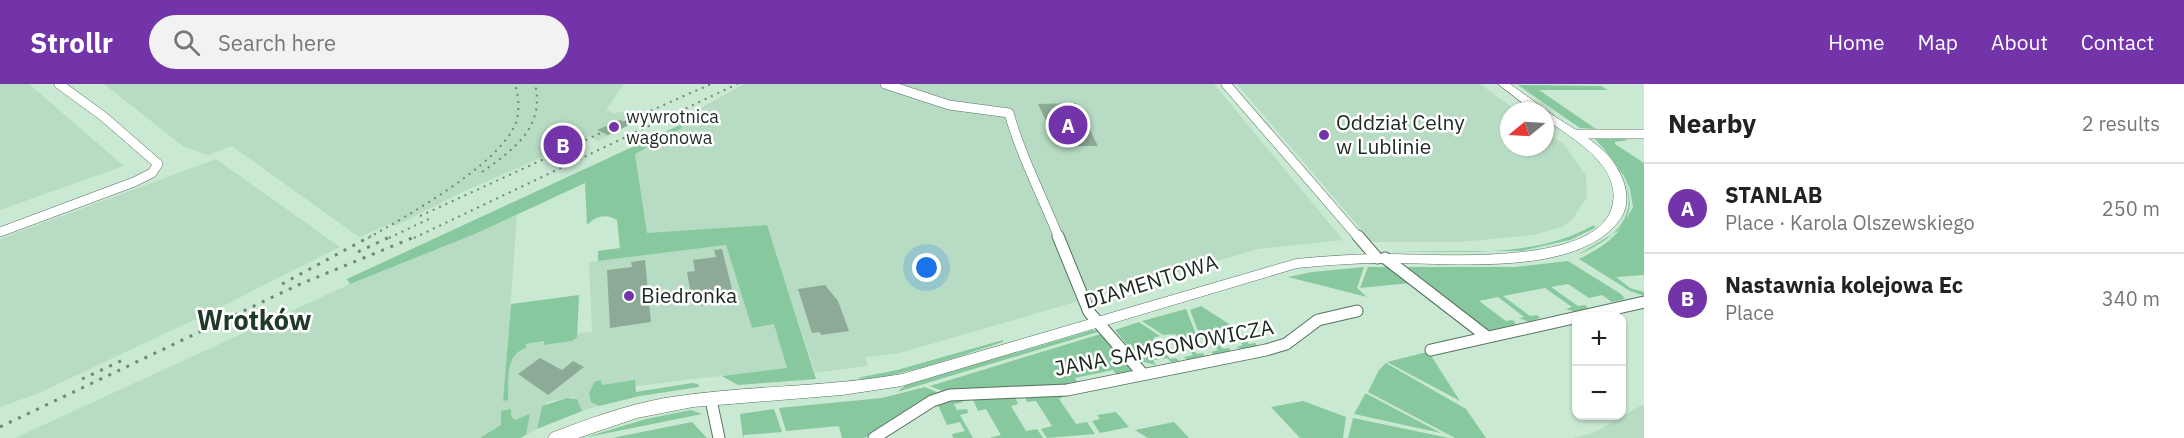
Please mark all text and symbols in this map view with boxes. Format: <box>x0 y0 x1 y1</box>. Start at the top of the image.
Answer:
search box <box>149 15 569 69</box>
text: Strollr <box>30 24 113 61</box>
icon: search <box>170 26 203 59</box>
text: Search here <box>218 28 336 57</box>
text: Home <box>1828 28 1885 56</box>
text: Map <box>1918 28 1958 56</box>
text: About <box>1991 28 2048 56</box>
text: Contact <box>2081 28 2154 56</box>
pin: A <box>1048 102 1088 147</box>
north arrow <box>1500 102 1554 156</box>
place label: wywrotnica wagonowa <box>626 105 719 149</box>
text: Nearby <box>1668 106 1756 140</box>
place label: Oddział Celny w Lublinie <box>1336 108 1465 160</box>
text: 2 results <box>2082 110 2160 137</box>
marker: wywrotnica wagonowa <box>607 120 621 134</box>
pin: B <box>544 122 582 168</box>
marker: Oddział Celny w Lublinie <box>1317 128 1331 142</box>
text: STANLAB <box>1725 180 1822 209</box>
text: A <box>1681 195 1694 222</box>
text: 250 m <box>2102 195 2160 222</box>
text: Place · Karola Olszewskiego <box>1725 209 1975 236</box>
street label: DIAMENTOWA <box>1080 247 1221 315</box>
your location <box>912 253 941 282</box>
text: Nastawnia kolejowa Ec <box>1725 270 1963 299</box>
place label: Biedronka <box>641 281 737 309</box>
text: B <box>1681 285 1694 312</box>
text: 340 m <box>2102 285 2160 312</box>
marker: Biedronka <box>622 289 636 303</box>
text: Place <box>1725 299 1774 326</box>
district label: Wrotków <box>197 302 312 337</box>
street label: JANA SAMSONOWICZA <box>1052 312 1276 382</box>
map controls <box>1572 312 1626 420</box>
button: + <box>1572 312 1626 366</box>
button: − <box>1572 366 1626 420</box>

